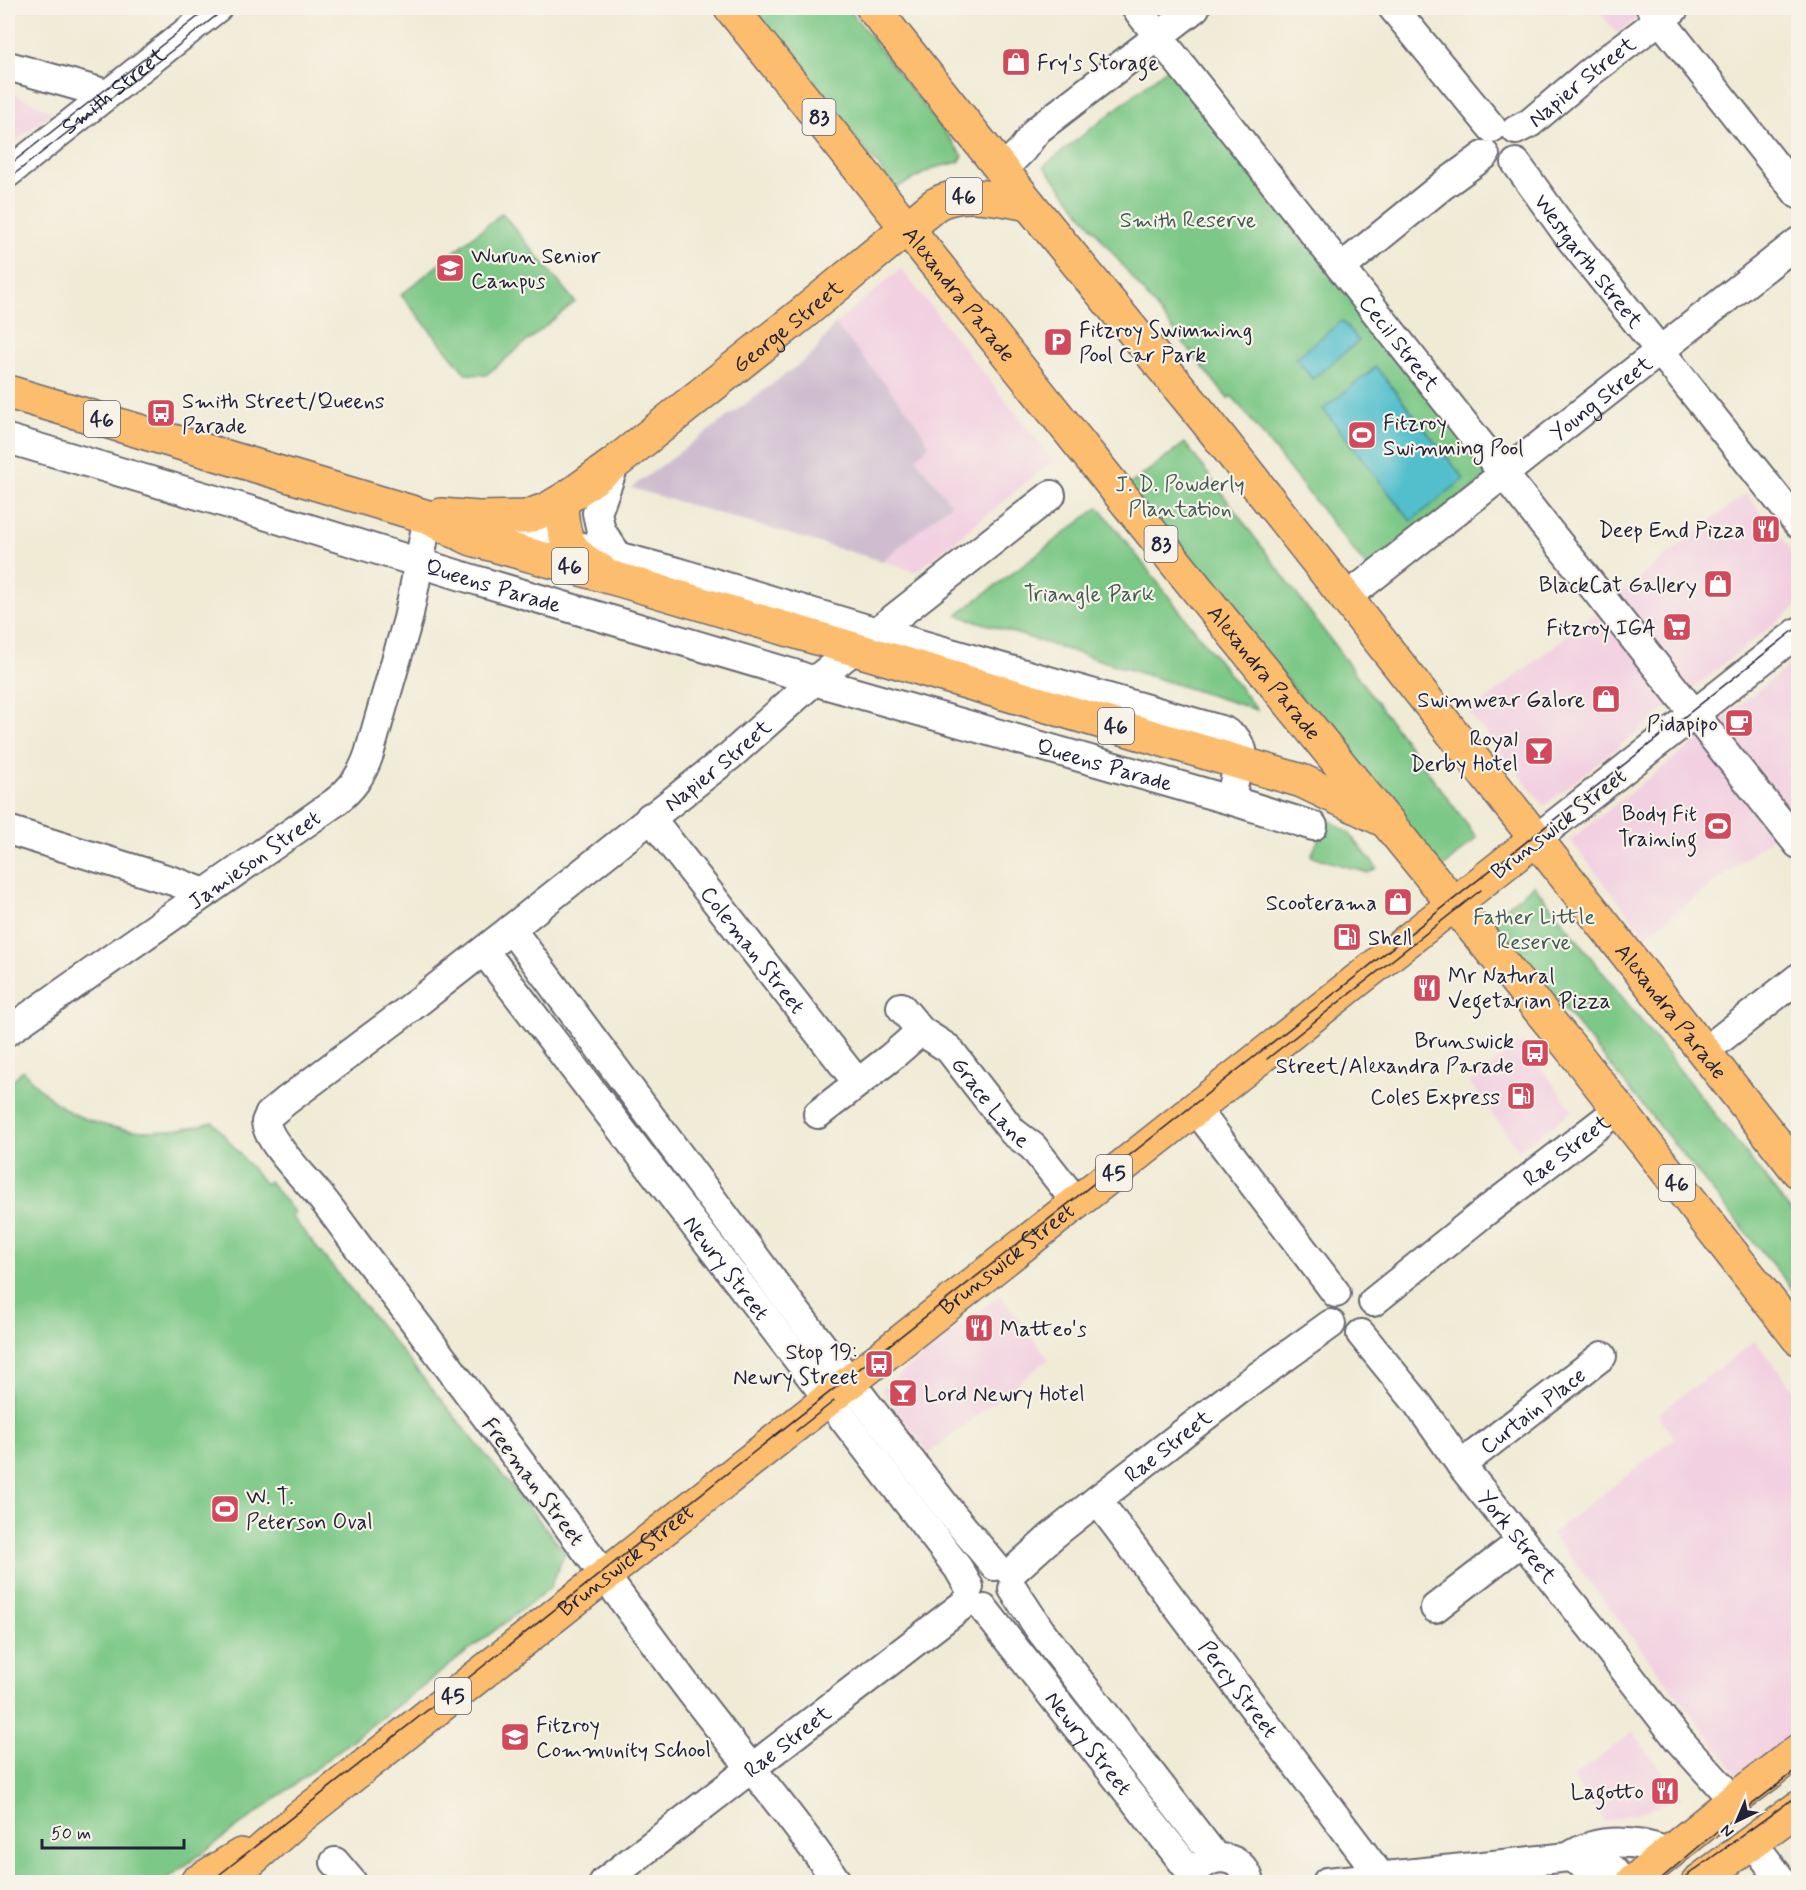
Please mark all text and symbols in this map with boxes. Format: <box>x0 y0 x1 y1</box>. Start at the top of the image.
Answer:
street label: Napier Street <box>1523 31 1642 134</box>
street label: Smith Street <box>56 42 172 141</box>
shop icon: Fry's Storage <box>1000 46 1032 78</box>
place label: Fry's Storage <box>1037 50 1159 81</box>
road number: 83 <box>802 99 836 135</box>
road number: 46 <box>946 178 982 214</box>
street label: Westgarth Street <box>1527 189 1649 335</box>
park label: Smith Reserve <box>1120 207 1256 235</box>
street label: Alexandra Parade <box>895 222 1021 368</box>
place label: Wurun Senior Campus <box>471 243 601 296</box>
school or university icon: Wurun Senior Campus <box>434 252 466 284</box>
street label: George Street <box>727 274 849 380</box>
street label: Cecil Street <box>1352 290 1445 398</box>
place label: Fitzroy Swimming Pool Car Park <box>1079 317 1252 370</box>
parking icon: Fitzroy Swimming Pool Car Park <box>1042 326 1074 358</box>
street label: Young Street <box>1545 350 1659 448</box>
place label: Smith Street/Queens Parade <box>182 388 385 441</box>
bus stop icon: Smith Street/Queens Parade <box>145 397 177 429</box>
road number: 46 <box>84 401 120 437</box>
place label: Fitzroy Swimming Pool <box>1383 410 1524 466</box>
sports icon: Fitzroy Swimming Pool <box>1346 419 1378 451</box>
park label: J. D. Powderly Plantation <box>1115 471 1245 524</box>
restaurant icon: Deep End Pizza <box>1750 513 1782 545</box>
place label: Deep End Pizza <box>1599 517 1745 545</box>
road number: 83 <box>1144 526 1178 562</box>
road number: 46 <box>552 548 588 584</box>
street label: Queens Parade <box>422 554 564 620</box>
shop icon: BlackCat Gallery <box>1702 568 1734 600</box>
place label: BlackCat Gallery <box>1539 572 1697 600</box>
park label: Triangle Park <box>1024 581 1154 610</box>
street label: Alexandra Parade <box>1200 600 1326 746</box>
supermarket icon: Fitzroy IGA <box>1661 611 1693 643</box>
place label: Fitzroy IGA <box>1546 615 1656 643</box>
shop icon: Swimwear Galore <box>1590 683 1622 715</box>
place label: Swimwear Galore <box>1417 687 1585 715</box>
cafe icon: Pidapipo <box>1723 707 1755 739</box>
road number: 46 <box>1098 708 1134 744</box>
place label: Pidapipo <box>1647 711 1718 739</box>
street label: Napier Street <box>659 714 778 819</box>
place label: Royal Derby Hotel <box>1410 726 1518 779</box>
street label: Queens Parade <box>1033 733 1175 799</box>
bar icon: Royal Derby Hotel <box>1523 735 1555 767</box>
street label: Brunswick Street <box>1486 763 1633 886</box>
place label: Body Fit Training <box>1618 801 1697 857</box>
street label: Jamieson Street <box>183 805 327 917</box>
sports icon: Body Fit Training <box>1702 810 1734 842</box>
street label: Coleman Street <box>693 881 810 1020</box>
shop icon: Scooterama <box>1382 886 1414 918</box>
place label: Scooterama <box>1266 890 1377 918</box>
park label: Father Little Reserve <box>1473 904 1595 957</box>
fuel station icon: Shell <box>1331 921 1363 953</box>
place label: Shell <box>1368 925 1412 953</box>
street label: Alexandra Parade <box>1608 938 1732 1086</box>
place label: Mr Natural Vegetarian Pizza <box>1448 963 1611 1019</box>
restaurant icon: Mr Natural Vegetarian Pizza <box>1411 972 1443 1004</box>
place label: Brunswick Street/Alexandra Parade <box>1276 1028 1514 1081</box>
bus stop icon: Brunswick Street/Alexandra Parade <box>1519 1037 1551 1069</box>
street label: Grace Lane <box>944 1052 1034 1155</box>
fuel station icon: Coles Express <box>1505 1080 1537 1112</box>
place label: Coles Express <box>1370 1084 1500 1112</box>
street label: Rae Street <box>1518 1109 1617 1194</box>
road number: 45 <box>1096 1155 1132 1191</box>
road number: 46 <box>1659 1165 1695 1201</box>
street label: Brunswick Street <box>934 1198 1081 1322</box>
street label: Newry Street <box>676 1210 775 1327</box>
restaurant icon: Matteo's <box>963 1312 995 1344</box>
place label: Matteo's <box>1000 1316 1087 1344</box>
place label: Stop 19: Newry Street <box>733 1339 858 1392</box>
bus stop icon: Stop 19: Newry Street <box>863 1348 895 1380</box>
street label: Curtain Place <box>1475 1362 1592 1461</box>
bar icon: Lord Newry Hotel <box>887 1377 919 1409</box>
place label: Lord Newry Hotel <box>924 1381 1085 1409</box>
street label: Rae Street <box>1119 1404 1218 1490</box>
street label: Freeman Street <box>475 1412 590 1552</box>
place label: W. T. Peterson Oval <box>246 1484 373 1537</box>
street label: York Street <box>1471 1485 1562 1590</box>
sports icon: W. T. Peterson Oval <box>209 1493 241 1525</box>
street label: Brunswick Street <box>553 1499 700 1623</box>
street label: Percy Street <box>1192 1635 1283 1744</box>
road number: 45 <box>435 1678 471 1714</box>
street label: Newry Street <box>1038 1686 1137 1802</box>
street label: Rae Street <box>739 1700 837 1785</box>
place label: Fitzroy Community School <box>536 1712 711 1765</box>
school or university icon: Fitzroy Community School <box>499 1721 531 1753</box>
restaurant icon: Lagotto <box>1649 1775 1681 1807</box>
place label: Lagotto <box>1570 1779 1644 1810</box>
north arrow <box>1707 1791 1767 1851</box>
scale bar <box>42 1812 184 1850</box>
text: N <box>1716 1819 1739 1842</box>
text: 50 m <box>51 1822 91 1846</box>

